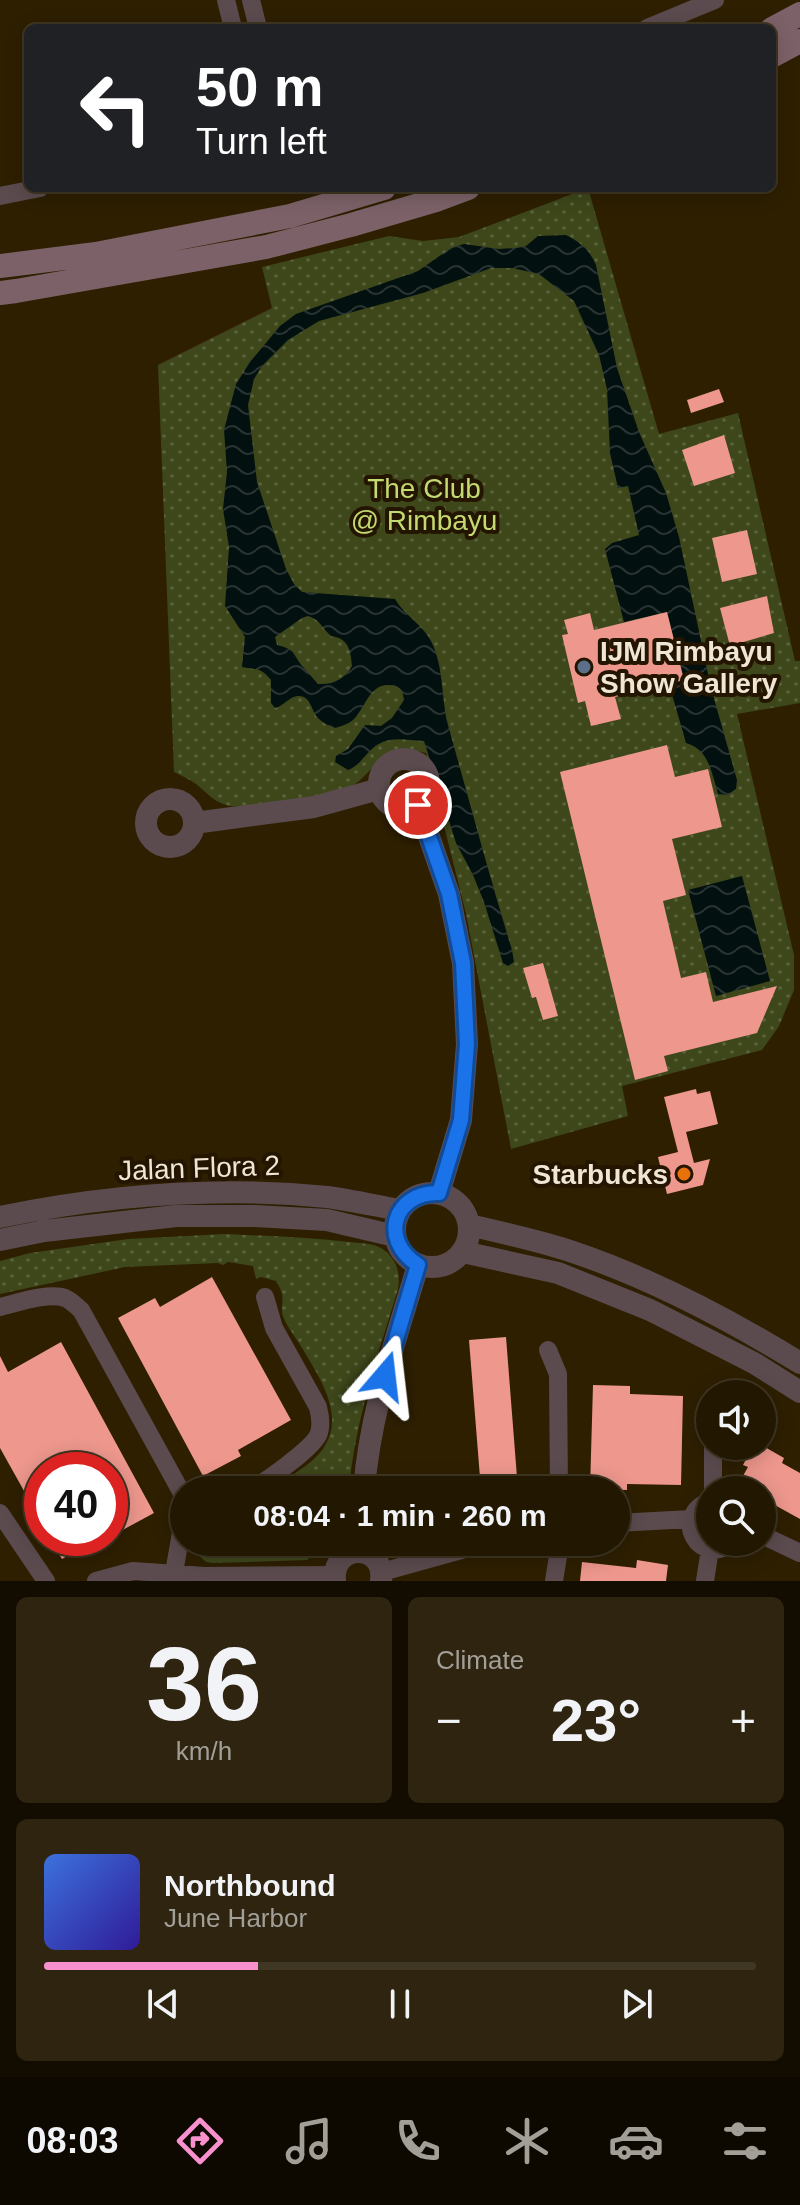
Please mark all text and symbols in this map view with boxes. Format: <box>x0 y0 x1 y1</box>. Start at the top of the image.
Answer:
text: 50 m <box>196 55 324 118</box>
icon: left <box>64 56 168 160</box>
text: Turn left <box>196 121 327 162</box>
park label: The Club @ Rimbayu <box>351 473 497 536</box>
place label: IJM Rimbayu Show Gallery <box>600 636 778 699</box>
marker: IJM Rimbayu Show Gallery <box>575 658 593 676</box>
pin <box>384 771 452 839</box>
icon: arrive <box>396 783 440 827</box>
street label: Jalan Flora 2 <box>118 1150 280 1186</box>
place label: Starbucks <box>533 1159 668 1190</box>
marker: Starbucks <box>675 1165 693 1183</box>
position arrow <box>343 1334 427 1418</box>
map controls <box>696 1380 776 1556</box>
button: sound <box>696 1380 776 1460</box>
speed limit sign: 40 <box>24 1452 128 1556</box>
button: search <box>696 1476 776 1556</box>
text: 08:04 · 1 min · 260 m <box>253 1499 547 1532</box>
text: 36 <box>146 1626 262 1742</box>
text: Climate <box>436 1645 524 1675</box>
text: 23° <box>551 1687 641 1754</box>
text: − <box>436 1696 462 1745</box>
text: + <box>730 1696 756 1745</box>
text: km/h <box>176 1736 232 1766</box>
text: Northbound <box>164 1869 336 1902</box>
text: June Harbor <box>164 1903 307 1933</box>
icon: previous <box>141 1982 185 2026</box>
icon: pause <box>378 1982 422 2026</box>
icon: next <box>615 1982 659 2026</box>
icon: directions <box>172 2113 228 2169</box>
icon: music <box>281 2113 337 2169</box>
icon: phone <box>390 2113 446 2169</box>
icon: climate <box>499 2113 555 2169</box>
icon: car <box>608 2113 664 2169</box>
icon: filters <box>717 2113 773 2169</box>
text: 08:03 <box>27 2120 119 2161</box>

